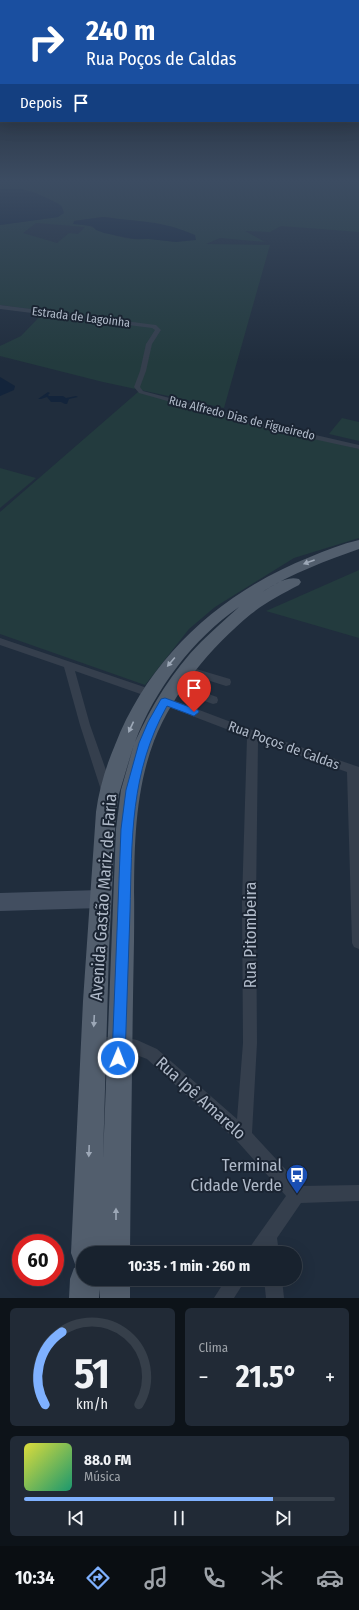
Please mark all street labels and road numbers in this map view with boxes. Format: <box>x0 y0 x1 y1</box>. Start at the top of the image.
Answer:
street label: Estrada de Lagoinha <box>31 304 131 330</box>
street label: Rua Alfredo Dias de Figueiredo <box>167 393 317 443</box>
street label: Rua Poços de Caldas <box>226 717 342 773</box>
street label: Avenida Gastão Mariz de Faria <box>86 793 121 1001</box>
street label: Rua Pitombeira <box>240 882 261 988</box>
street label: Rua Ipê Amarelo <box>151 1052 250 1144</box>

